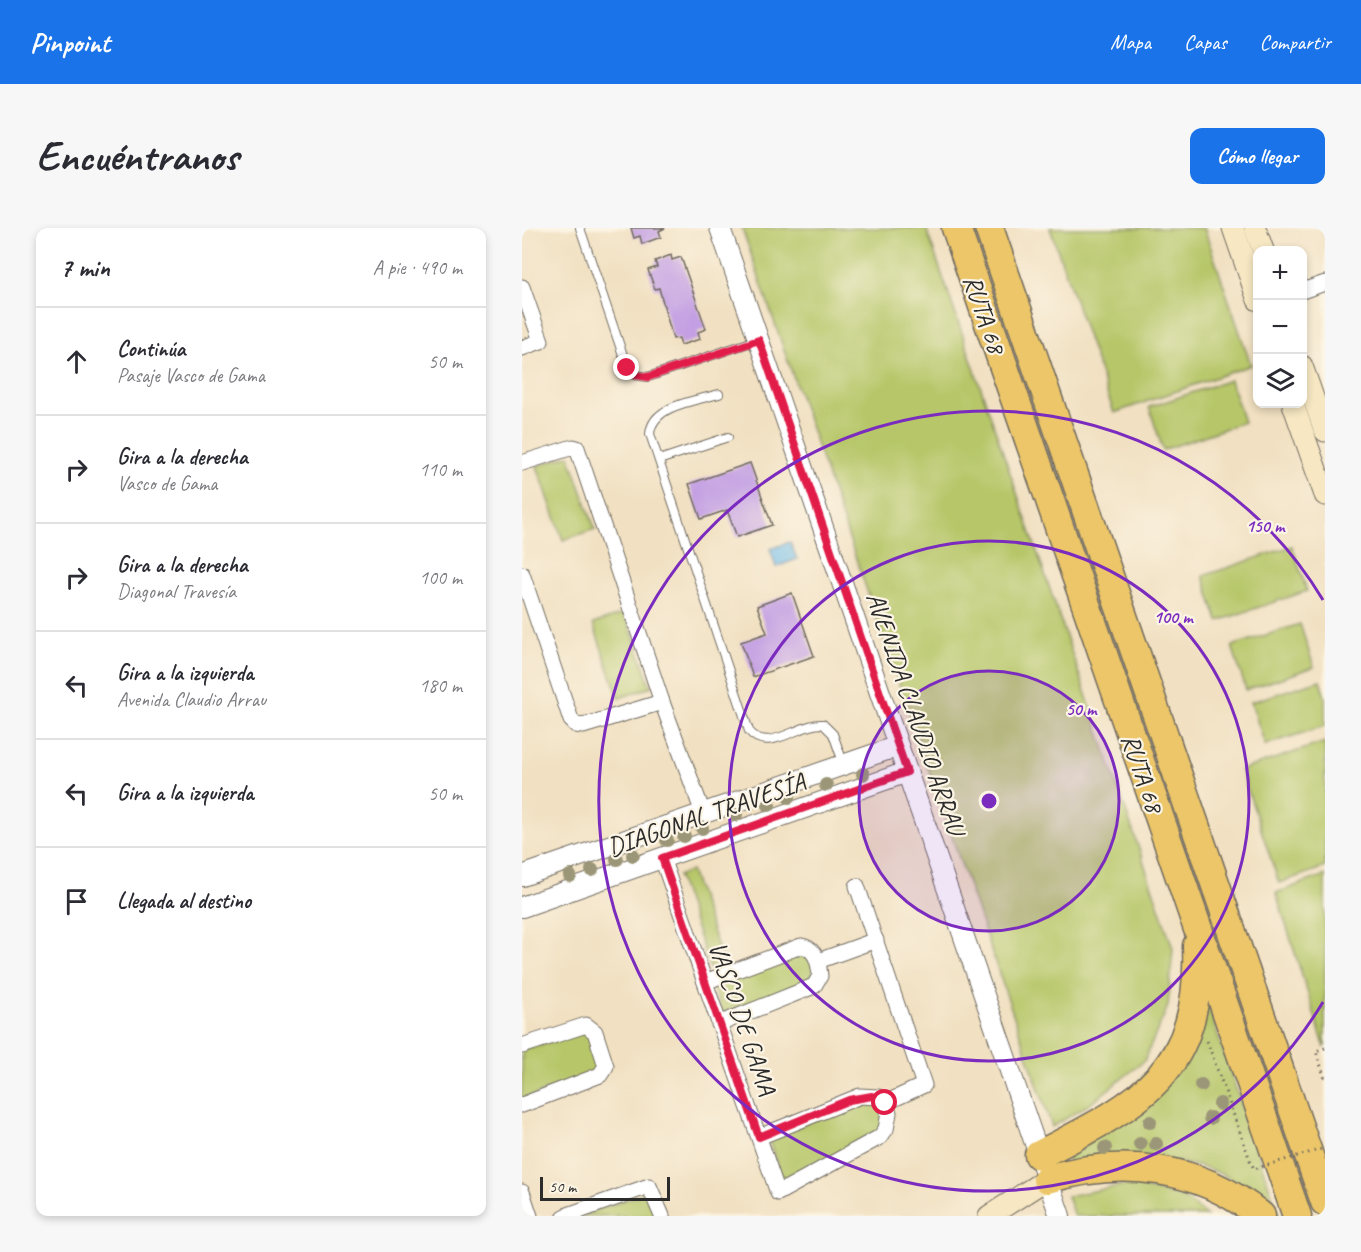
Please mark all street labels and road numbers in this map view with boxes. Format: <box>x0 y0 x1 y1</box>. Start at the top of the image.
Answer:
street label: RUTA 68 <box>956 271 1014 360</box>
street label: AVENIDA CLAUDIO ARRAU <box>859 588 974 843</box>
street label: RUTA 68 <box>1114 730 1172 819</box>
street label: DIAGONAL TRAVESÍA <box>603 765 811 864</box>
street label: VASCO DE GAMA <box>701 937 785 1100</box>

